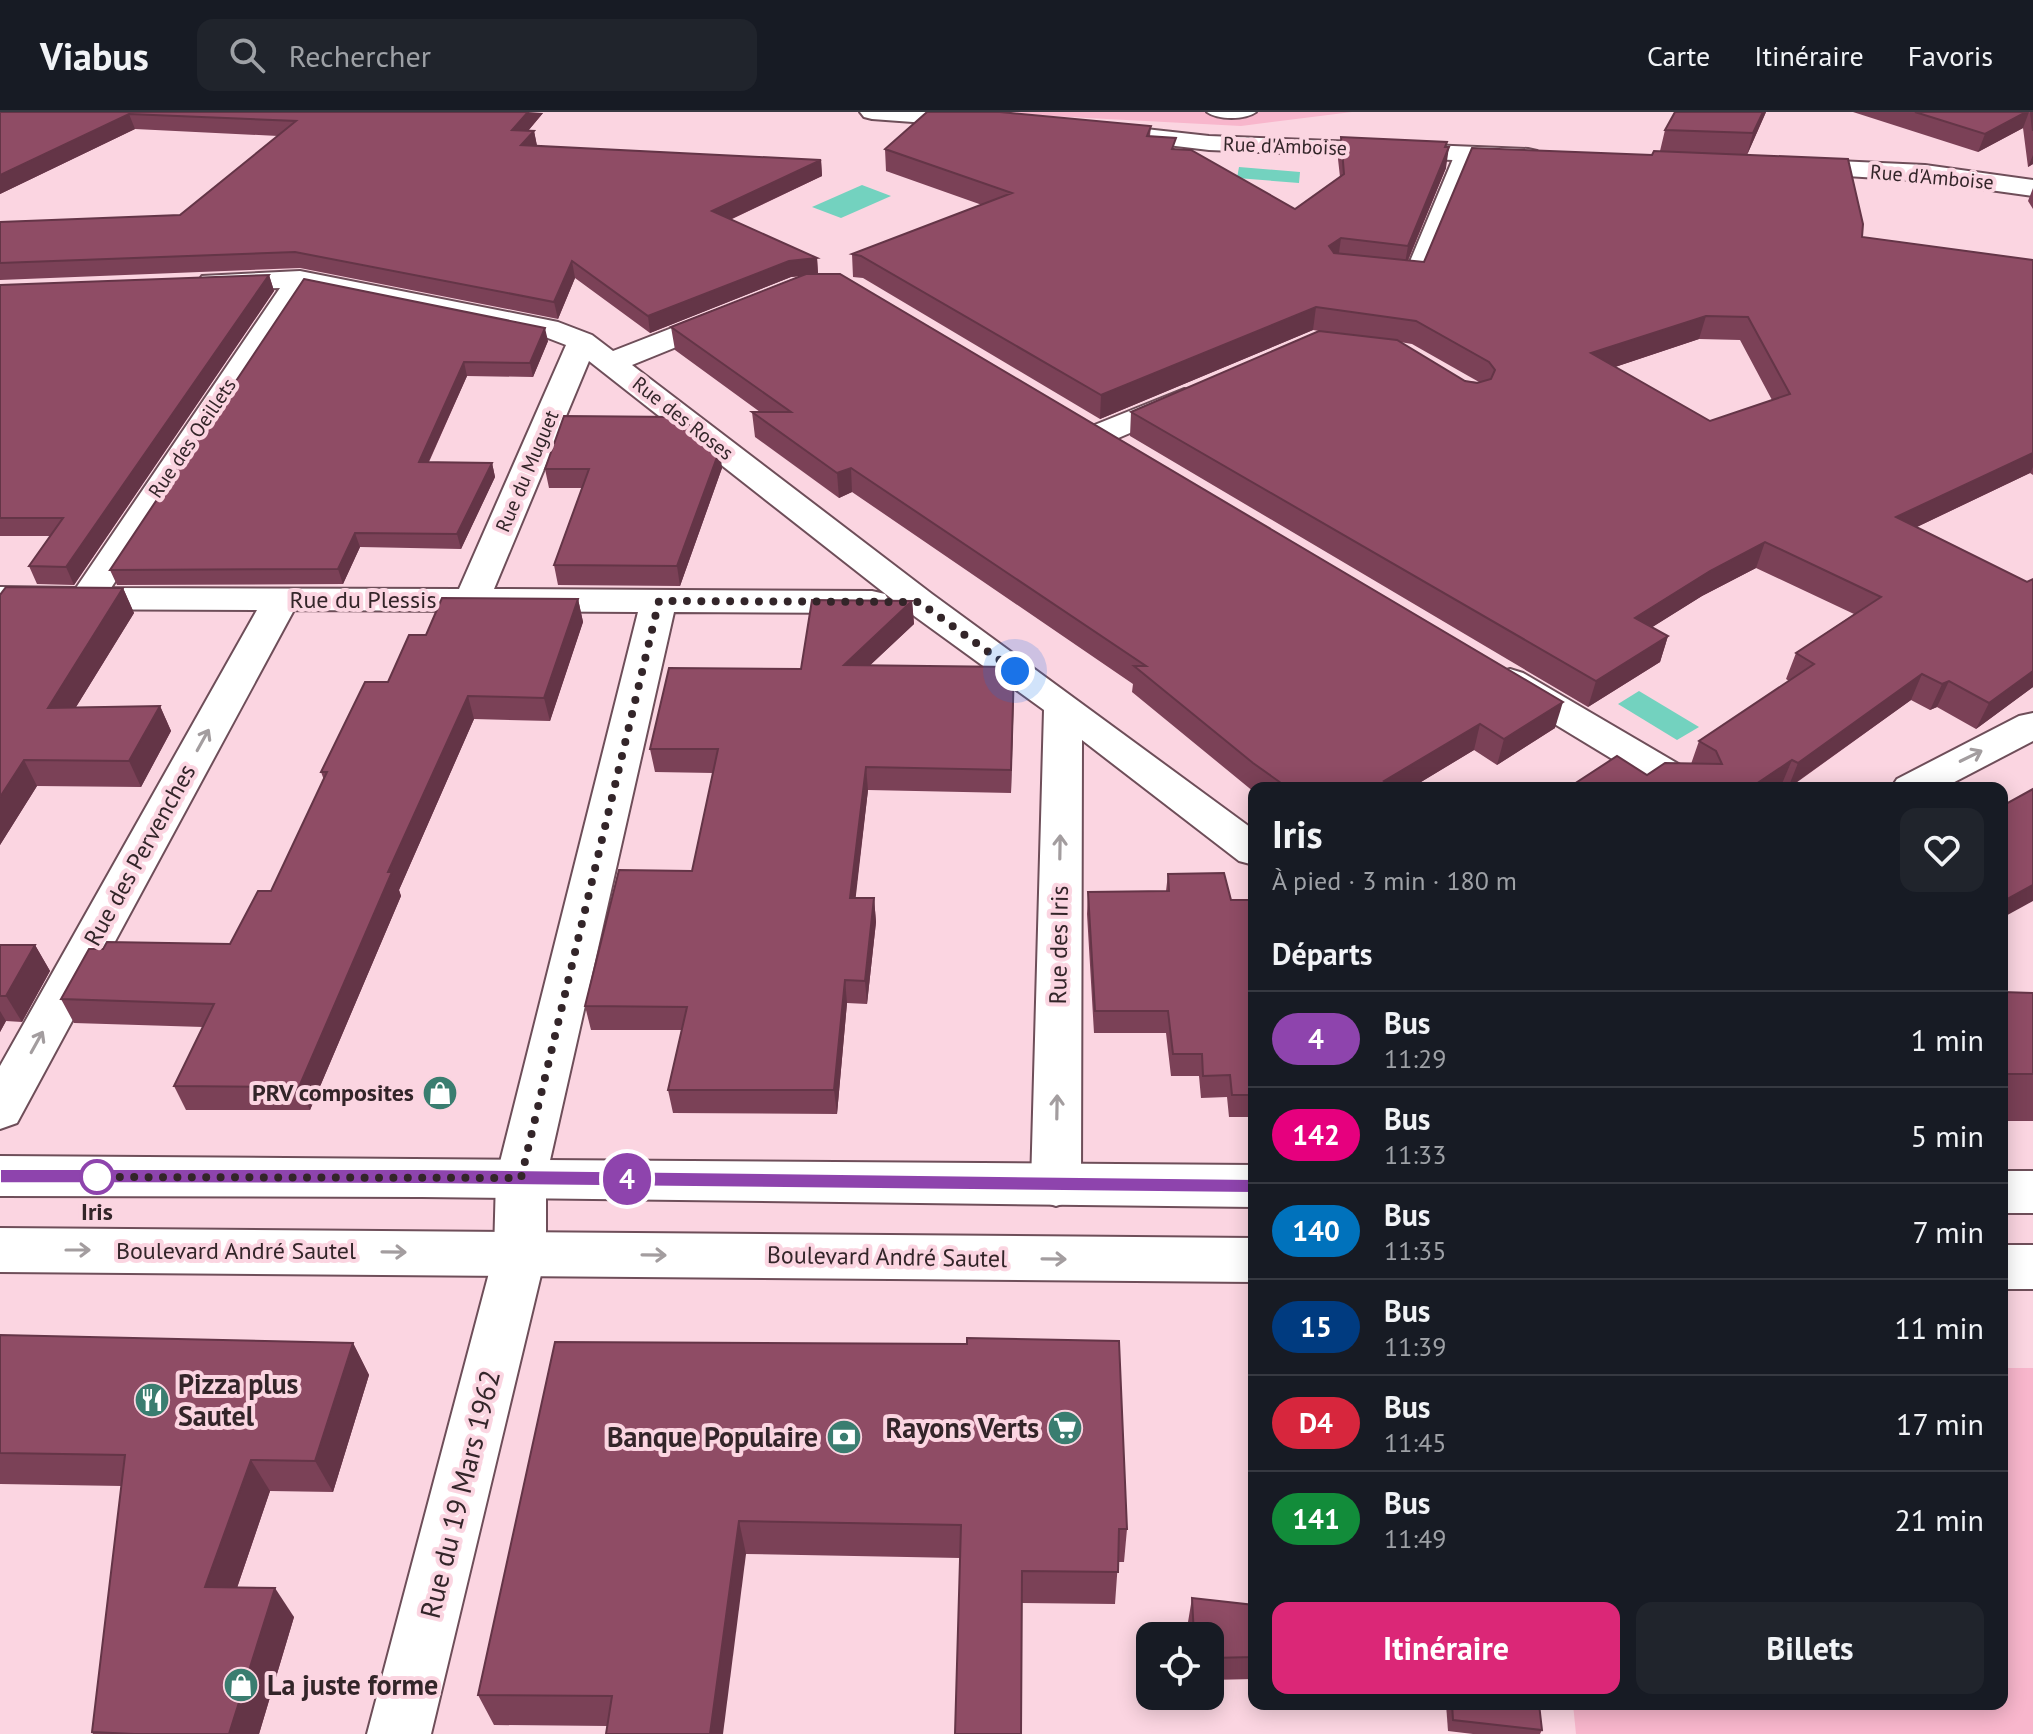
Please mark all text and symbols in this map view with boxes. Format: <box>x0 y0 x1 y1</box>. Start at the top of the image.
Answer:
search box <box>197 19 757 91</box>
text: Viabus <box>40 31 149 80</box>
icon: search <box>225 33 269 77</box>
text: Rechercher <box>289 36 431 75</box>
text: Carte <box>1647 37 1710 74</box>
text: Itinéraire <box>1754 37 1864 74</box>
text: Favoris <box>1908 37 1993 74</box>
street label: Rue d'Amboise <box>1223 131 1347 161</box>
street label: Rue d'Amboise <box>1869 159 1995 195</box>
street label: Rue des Roses <box>627 370 739 466</box>
street label: Rue des Oeillets <box>142 373 242 503</box>
street label: Rue du Muguet <box>490 406 564 536</box>
street label: Rue du Plessis <box>289 584 437 615</box>
your location <box>995 651 1035 691</box>
one-way arrow <box>195 729 211 753</box>
one-way arrow <box>1959 747 1983 763</box>
street label: Rue des Pervenches <box>77 758 202 951</box>
button: heart <box>1900 808 1984 892</box>
text: Iris <box>1272 809 1322 858</box>
one-way arrow <box>1052 834 1068 861</box>
text: À pied · 3 min · 180 m <box>1272 864 1517 897</box>
street label: Rue des Iris <box>1042 885 1075 1005</box>
text: Départs <box>1272 934 1372 973</box>
text: Bus <box>1384 1003 1431 1042</box>
text: 4 <box>1308 1020 1324 1057</box>
text: 1 min <box>1911 1020 1984 1059</box>
one-way arrow <box>30 1031 46 1054</box>
text: 11:29 <box>1384 1042 1446 1075</box>
shop icon: PRV composites <box>421 1074 459 1112</box>
place label: PRV composites <box>252 1077 414 1108</box>
one-way arrow <box>1049 1094 1065 1121</box>
text: Bus <box>1384 1099 1431 1138</box>
text: 142 <box>1292 1116 1340 1153</box>
text: 5 min <box>1911 1116 1984 1155</box>
text: 11:33 <box>1384 1138 1446 1171</box>
line badge: 4 <box>601 1153 653 1205</box>
marker: Iris <box>80 1160 114 1194</box>
text: 4 <box>619 1160 635 1197</box>
text: Bus <box>1384 1195 1431 1234</box>
place label: Iris <box>81 1196 113 1227</box>
text: 140 <box>1292 1212 1340 1249</box>
text: 7 min <box>1912 1212 1984 1251</box>
text: 11:35 <box>1384 1234 1446 1267</box>
street label: Boulevard André Sautel <box>116 1235 356 1266</box>
street label: Boulevard André Sautel <box>767 1239 1007 1274</box>
one-way arrow <box>64 1242 91 1258</box>
one-way arrow <box>380 1244 407 1260</box>
one-way arrow <box>640 1247 667 1263</box>
one-way arrow <box>1040 1251 1067 1267</box>
text: Bus <box>1384 1291 1431 1330</box>
text: 15 <box>1300 1308 1332 1345</box>
text: 11 min <box>1894 1308 1984 1347</box>
text: 11:39 <box>1384 1330 1446 1363</box>
place label: Pizza plus Sautel <box>178 1365 299 1434</box>
street label: Rue du 19 Mars 1962 <box>411 1366 508 1622</box>
restaurant icon: Pizza plus Sautel <box>133 1381 171 1419</box>
text: Bus <box>1384 1387 1431 1426</box>
text: D4 <box>1299 1404 1333 1441</box>
text: 17 min <box>1896 1404 1984 1443</box>
place label: Rayons Verts <box>885 1409 1039 1446</box>
supermarket icon: Rayons Verts <box>1046 1409 1084 1447</box>
place label: Banque Populaire <box>607 1418 818 1455</box>
bank icon: Banque Populaire <box>825 1418 863 1456</box>
text: 11:45 <box>1384 1426 1446 1459</box>
text: Bus <box>1384 1483 1431 1522</box>
text: 141 <box>1292 1500 1340 1537</box>
text: 21 min <box>1894 1500 1984 1539</box>
text: 11:49 <box>1384 1522 1446 1555</box>
button: Itinéraire <box>1272 1602 1620 1694</box>
button: Billets <box>1636 1602 1984 1694</box>
map controls <box>1136 1622 1224 1710</box>
button: locate <box>1136 1622 1224 1710</box>
shop icon: La juste forme <box>222 1666 260 1704</box>
place label: La juste forme <box>267 1666 438 1703</box>

